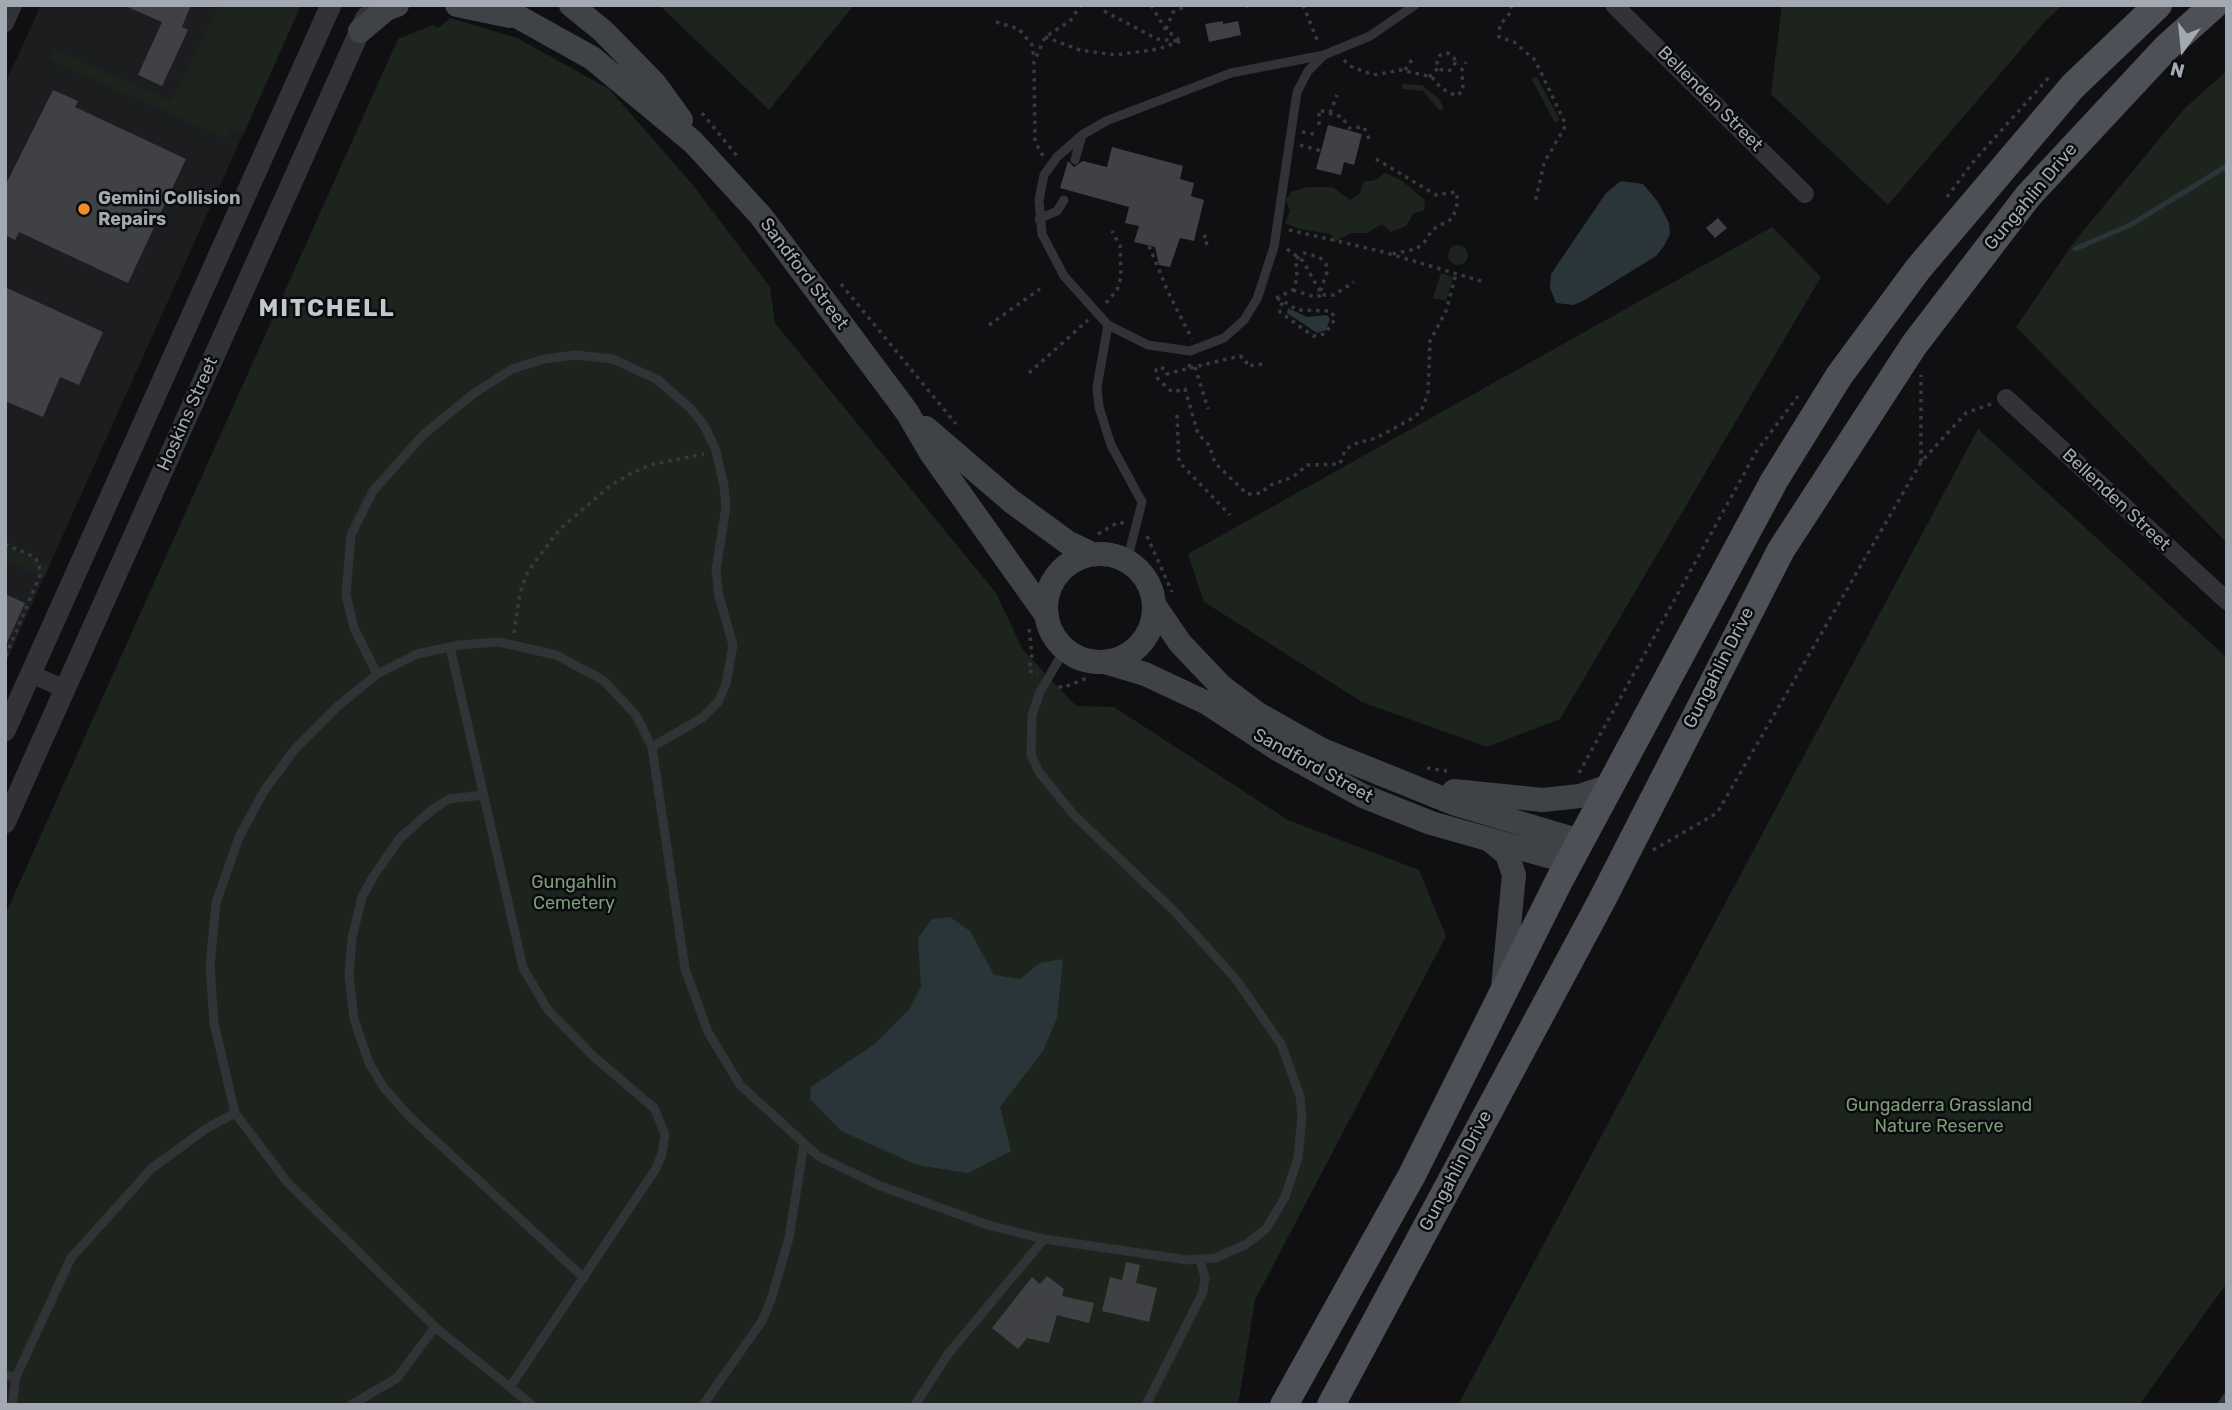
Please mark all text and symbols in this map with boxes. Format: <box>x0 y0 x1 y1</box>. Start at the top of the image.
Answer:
north arrow <box>2148 14 2218 84</box>
street label: Bellenden Street <box>1653 42 1767 156</box>
text: N <box>2168 57 2187 83</box>
street label: Gungahlin Drive <box>1980 139 2082 255</box>
place label: Gemini Collision Repairs <box>98 188 241 230</box>
marker: Gemini Collision Repairs <box>76 201 92 217</box>
street label: Sandford Street <box>755 214 853 334</box>
district label: MITCHELL <box>259 295 395 323</box>
street label: Hoskins Street <box>153 354 223 474</box>
street label: Bellenden Street <box>2057 444 2175 556</box>
street label: Gungahlin Drive <box>1679 604 1759 732</box>
street label: Sandford Street <box>1249 724 1377 808</box>
park label: Gungahlin Cemetery <box>531 872 617 914</box>
park label: Gungaderra Grassland Nature Reserve <box>1846 1095 2032 1138</box>
street label: Gungahlin Drive <box>1415 1107 1497 1235</box>

